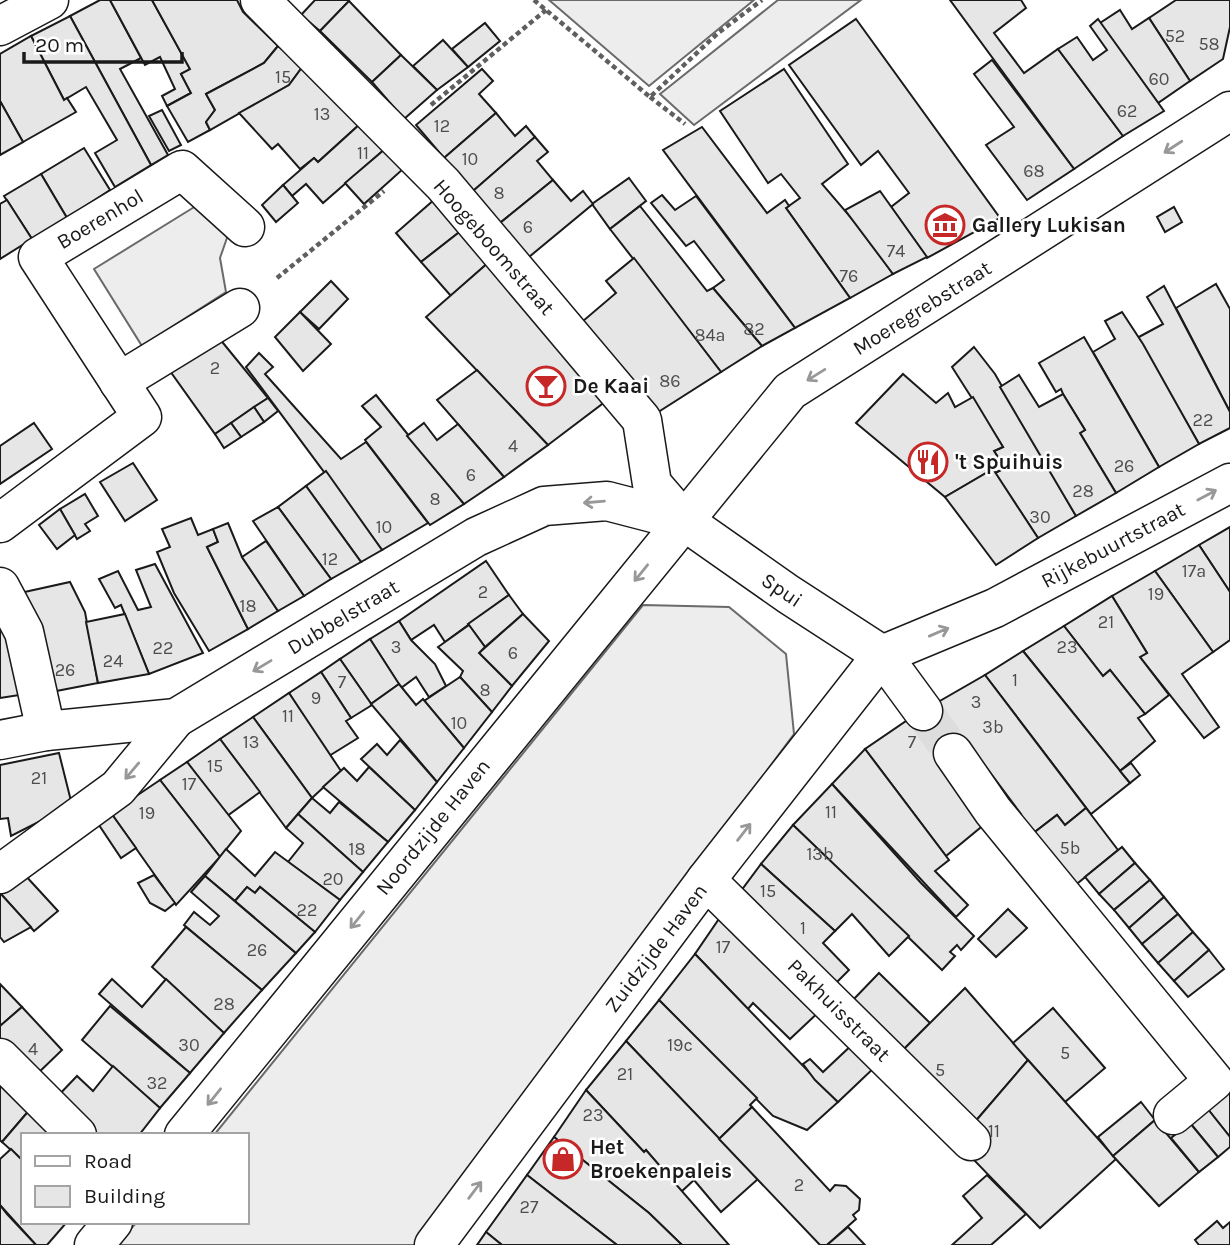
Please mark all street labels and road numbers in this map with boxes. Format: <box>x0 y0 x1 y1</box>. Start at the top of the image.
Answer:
street label: Hoogeboomstraat <box>428 174 560 320</box>
street label: Boerenhol <box>53 184 147 254</box>
street label: Moeregrebstraat <box>848 256 996 360</box>
street label: Rijkebuurtstraat <box>1037 497 1189 593</box>
street label: Spui <box>757 568 807 612</box>
street label: Dubbelstraat <box>283 574 403 660</box>
street label: Noordzijde Haven <box>371 754 495 900</box>
street label: Zuidzijde Haven <box>600 879 712 1017</box>
street label: Pakhuisstraat <box>783 954 895 1066</box>

